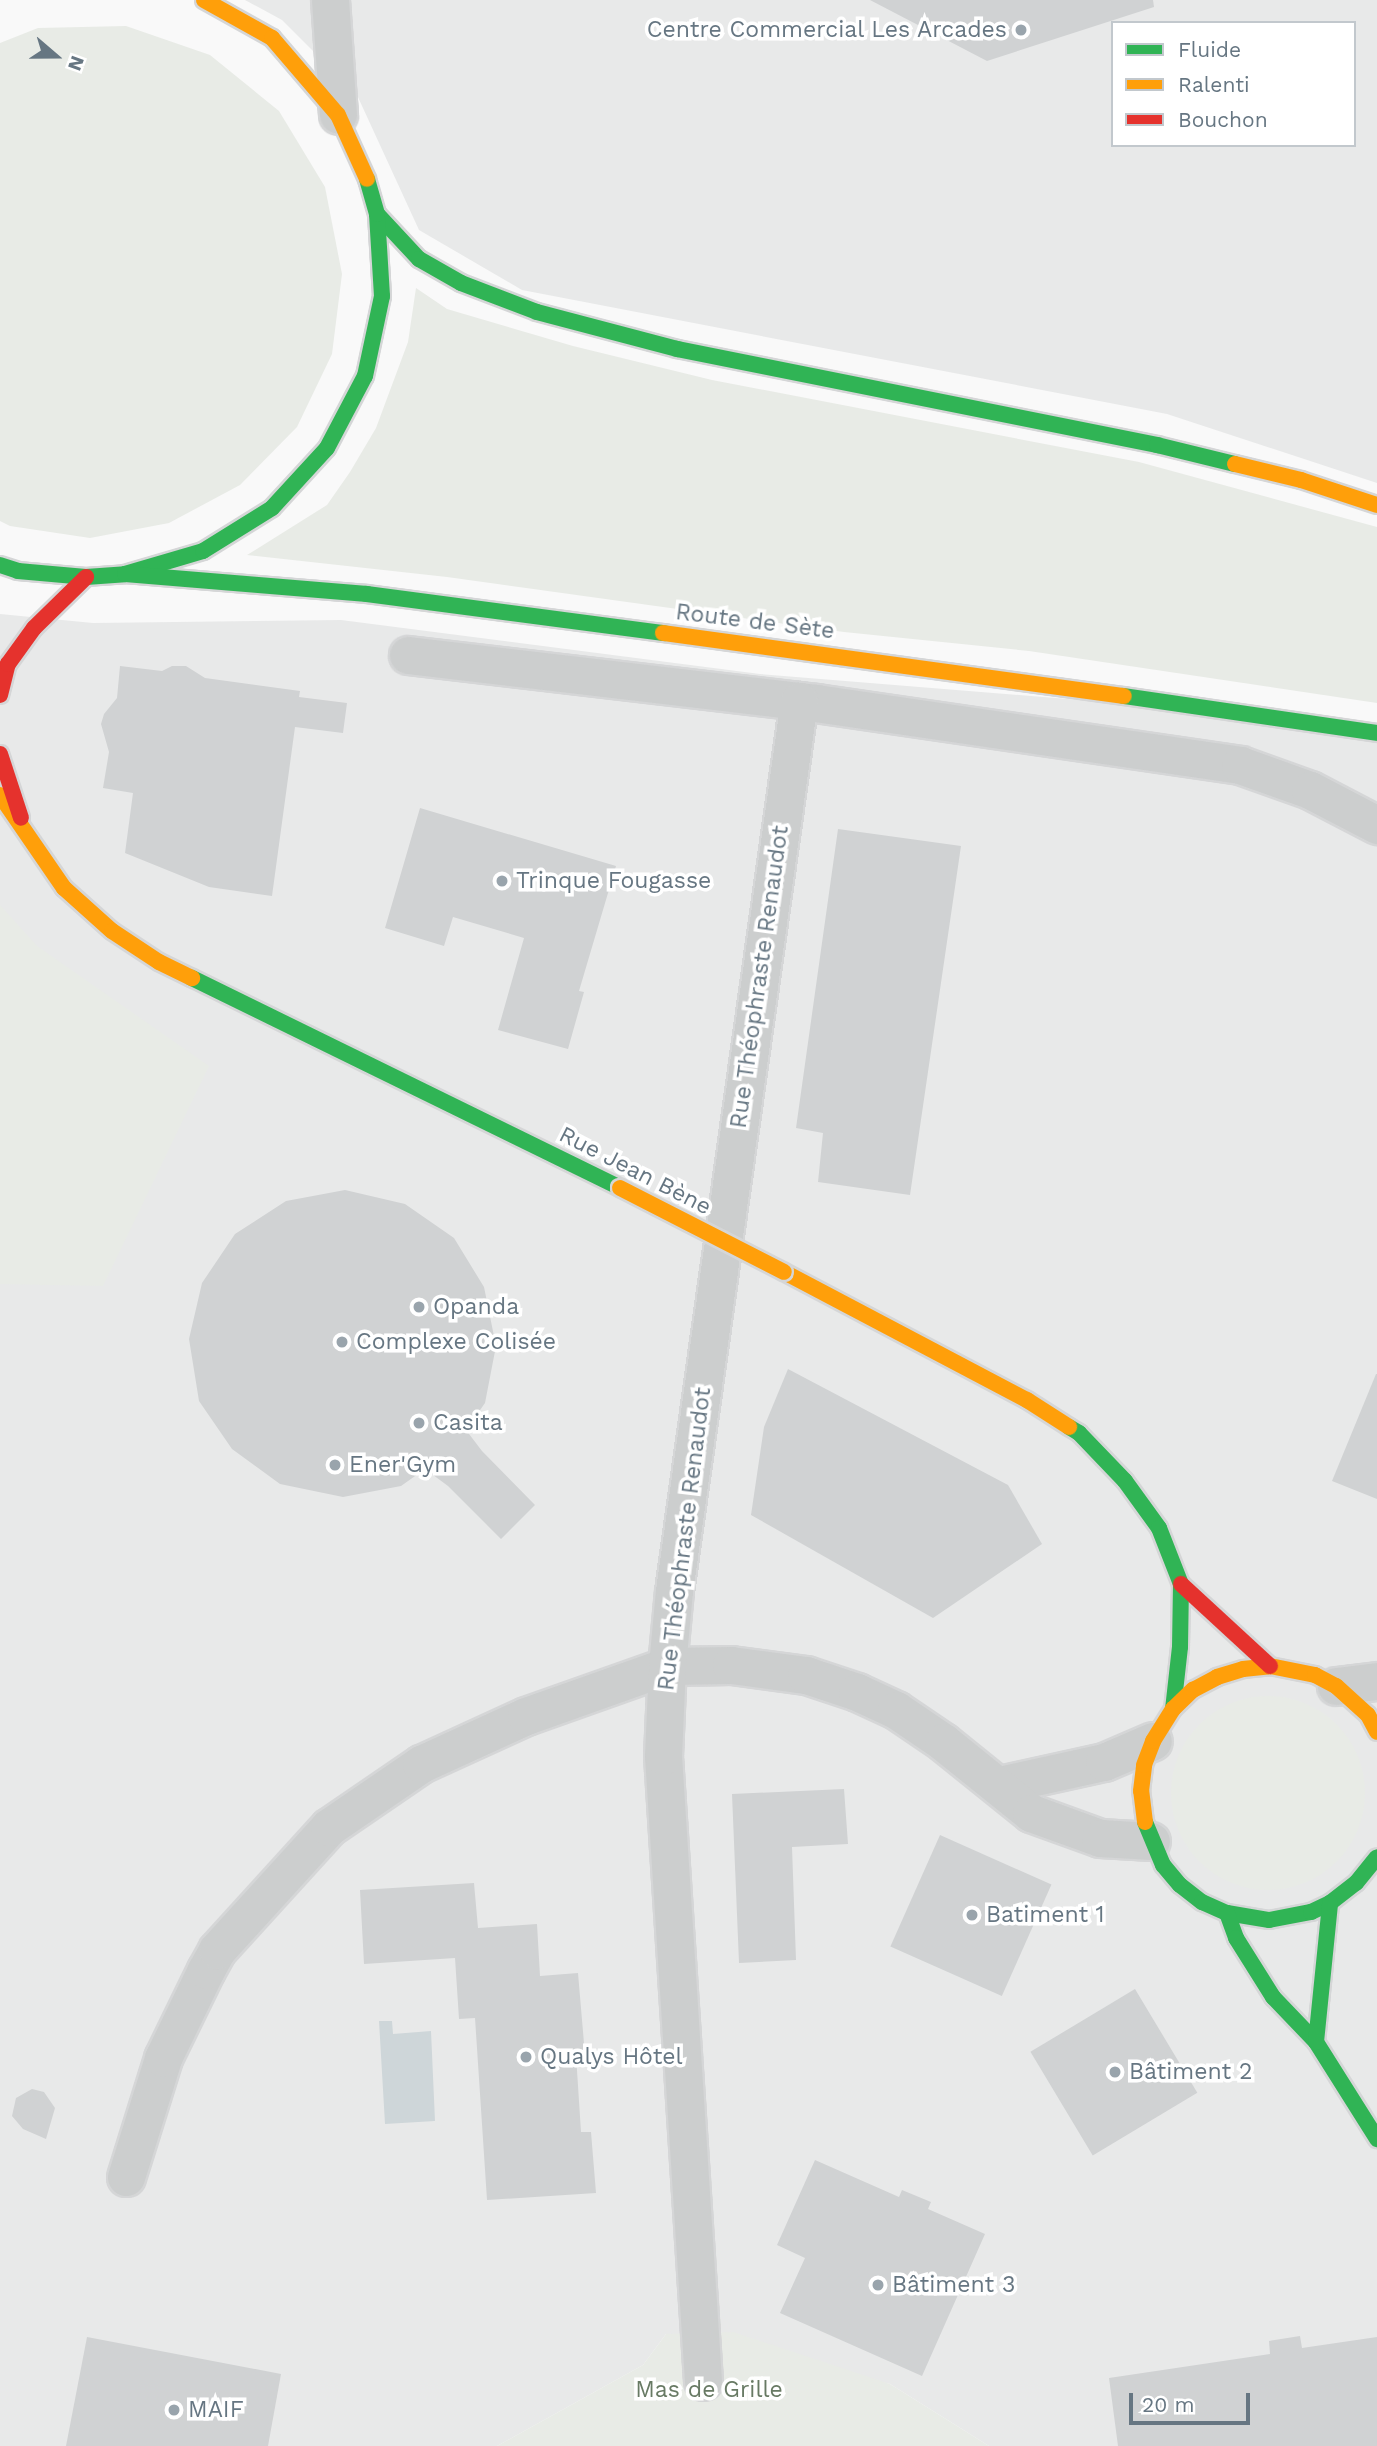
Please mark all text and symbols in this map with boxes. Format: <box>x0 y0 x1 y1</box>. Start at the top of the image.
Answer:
place label: Centre Commercial Les Arcades <box>645 16 1007 44</box>
north arrow <box>21 21 91 91</box>
legend <box>1111 21 1356 147</box>
marker: Centre Commercial Les Arcades <box>1013 22 1029 38</box>
text: Fluide <box>1178 37 1241 62</box>
text: N <box>63 53 89 74</box>
text: Ralenti <box>1178 72 1250 97</box>
text: Bouchon <box>1178 107 1268 132</box>
street label: Route de Sète <box>674 599 836 645</box>
street label: Rue Théophraste Renaudot <box>725 824 795 1130</box>
place label: Trinque Fougasse <box>516 867 711 895</box>
marker: Trinque Fougasse <box>494 873 510 889</box>
street label: Rue Jean Bène <box>554 1121 716 1221</box>
place label: Opanda <box>433 1293 519 1321</box>
marker: Opanda <box>411 1299 427 1315</box>
place label: Complexe Colisée <box>356 1328 556 1356</box>
marker: Complexe Colisée <box>334 1334 350 1350</box>
street label: Rue Théophraste Renaudot <box>653 1385 717 1693</box>
place label: Casita <box>433 1409 503 1437</box>
marker: Casita <box>411 1415 427 1431</box>
place label: Ener'Gym <box>349 1451 456 1479</box>
marker: Ener'Gym <box>327 1457 343 1473</box>
place label: Batiment 1 <box>986 1901 1105 1929</box>
marker: Batiment 1 <box>964 1907 980 1923</box>
place label: Qualys Hôtel <box>540 2043 683 2071</box>
marker: Qualys Hôtel <box>518 2049 534 2065</box>
place label: Bâtiment 2 <box>1129 2058 1252 2086</box>
marker: Bâtiment 2 <box>1107 2064 1123 2080</box>
place label: Bâtiment 3 <box>892 2271 1015 2299</box>
marker: Bâtiment 3 <box>870 2277 886 2293</box>
park label: Mas de Grille <box>635 2376 783 2404</box>
scale bar <box>1132 2380 1253 2424</box>
text: 20 m <box>1142 2392 1194 2417</box>
place label: MAIF <box>188 2396 244 2424</box>
marker: MAIF <box>166 2402 182 2418</box>

